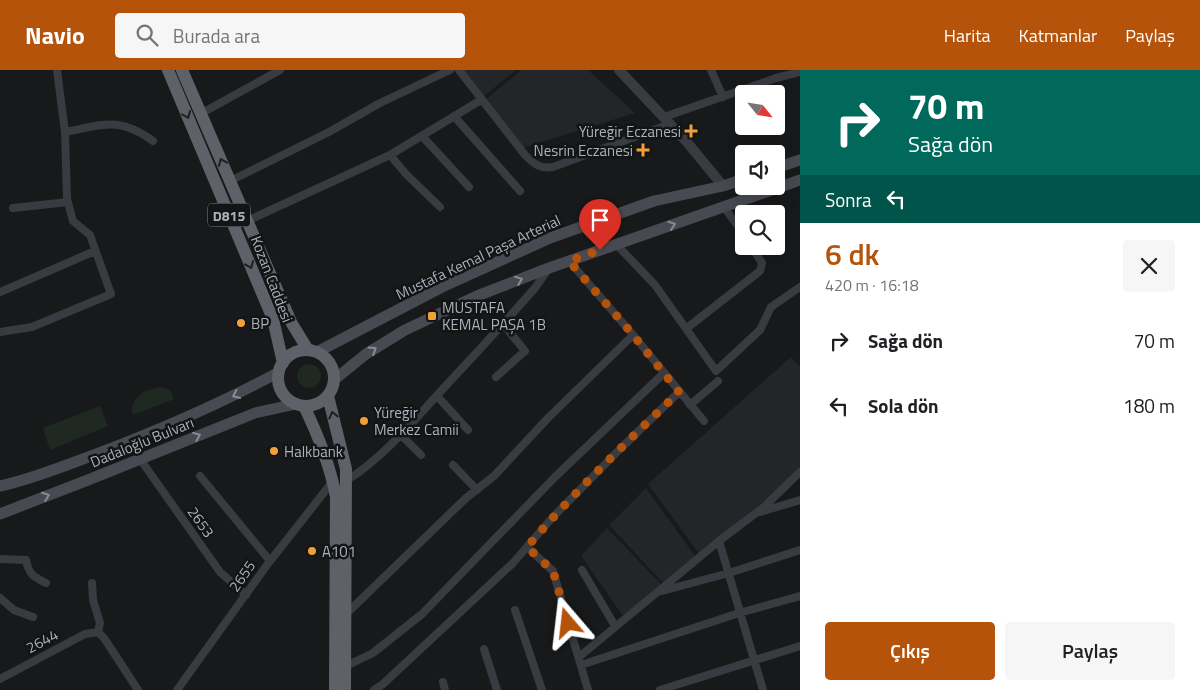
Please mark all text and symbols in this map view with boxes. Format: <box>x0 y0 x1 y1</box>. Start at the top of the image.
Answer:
search box <box>115 13 465 58</box>
text: Navio <box>25 17 85 53</box>
icon: search <box>133 21 161 49</box>
text: Burada ara <box>173 21 260 50</box>
text: Harita <box>944 22 991 49</box>
text: Katmanlar <box>1019 22 1097 49</box>
text: Paylaş <box>1125 22 1175 49</box>
text: 70 m <box>908 79 984 133</box>
north arrow <box>735 85 785 135</box>
map controls <box>735 85 785 255</box>
icon: right <box>825 90 890 155</box>
one-way arrow <box>181 110 191 119</box>
place label: Yüreğir Eczanesi <box>579 120 681 143</box>
marker: Yüreğir Eczanesi <box>685 125 697 137</box>
text: Sağa dön <box>908 127 993 161</box>
place label: Nesrin Eczanesi <box>534 139 633 162</box>
marker: Nesrin Eczanesi <box>637 144 649 156</box>
button: sound <box>735 145 785 195</box>
one-way arrow <box>218 158 229 167</box>
text: Sonra <box>825 185 872 214</box>
icon: left <box>882 185 910 213</box>
pin <box>579 199 621 250</box>
road number: D815 <box>208 204 250 226</box>
button: search <box>735 205 785 255</box>
icon: arrive <box>586 206 614 234</box>
street label: Mustafa Kemal Paşa Arterial <box>392 209 564 305</box>
one-way arrow <box>667 221 675 231</box>
text: 6 dk <box>825 231 880 277</box>
street label: Kozan Caddesi <box>245 232 299 326</box>
button: close <box>1123 240 1175 292</box>
one-way arrow <box>243 260 254 269</box>
text: 420 m · 16:18 <box>825 273 919 297</box>
one-way arrow <box>514 275 523 286</box>
place label: MUSTAFA KEMAL PAŞA 1B <box>442 296 546 336</box>
marker: MUSTAFA KEMAL PAŞA 1B <box>426 310 438 322</box>
place label: BP <box>251 312 269 335</box>
marker: BP <box>235 317 247 329</box>
text: Sağa dön <box>868 326 943 355</box>
text: 70 m <box>1134 326 1175 355</box>
icon: right <box>825 327 853 355</box>
one-way arrow <box>367 347 376 356</box>
one-way arrow <box>232 388 241 399</box>
text: Sola dön <box>868 391 939 420</box>
text: 180 m <box>1123 391 1175 420</box>
icon: left <box>825 392 853 420</box>
place label: Yüreğir Merkez Camii <box>374 401 459 441</box>
street label: Dadaloğlu Bulvarı <box>87 411 197 473</box>
one-way arrow <box>328 411 339 420</box>
marker: Yüreğir Merkez Camii <box>358 415 370 427</box>
one-way arrow <box>192 432 201 443</box>
place label: Halkbank <box>284 440 343 463</box>
marker: Halkbank <box>268 445 280 457</box>
one-way arrow <box>41 492 49 502</box>
street label: 2653 <box>182 502 220 542</box>
place label: A101 <box>322 540 356 563</box>
marker: A101 <box>306 545 318 557</box>
street label: 2655 <box>223 556 261 596</box>
position arrow <box>541 596 593 648</box>
button: Çıkış <box>825 622 995 680</box>
button: Paylaş <box>1005 622 1175 680</box>
street label: 2644 <box>22 623 62 659</box>

